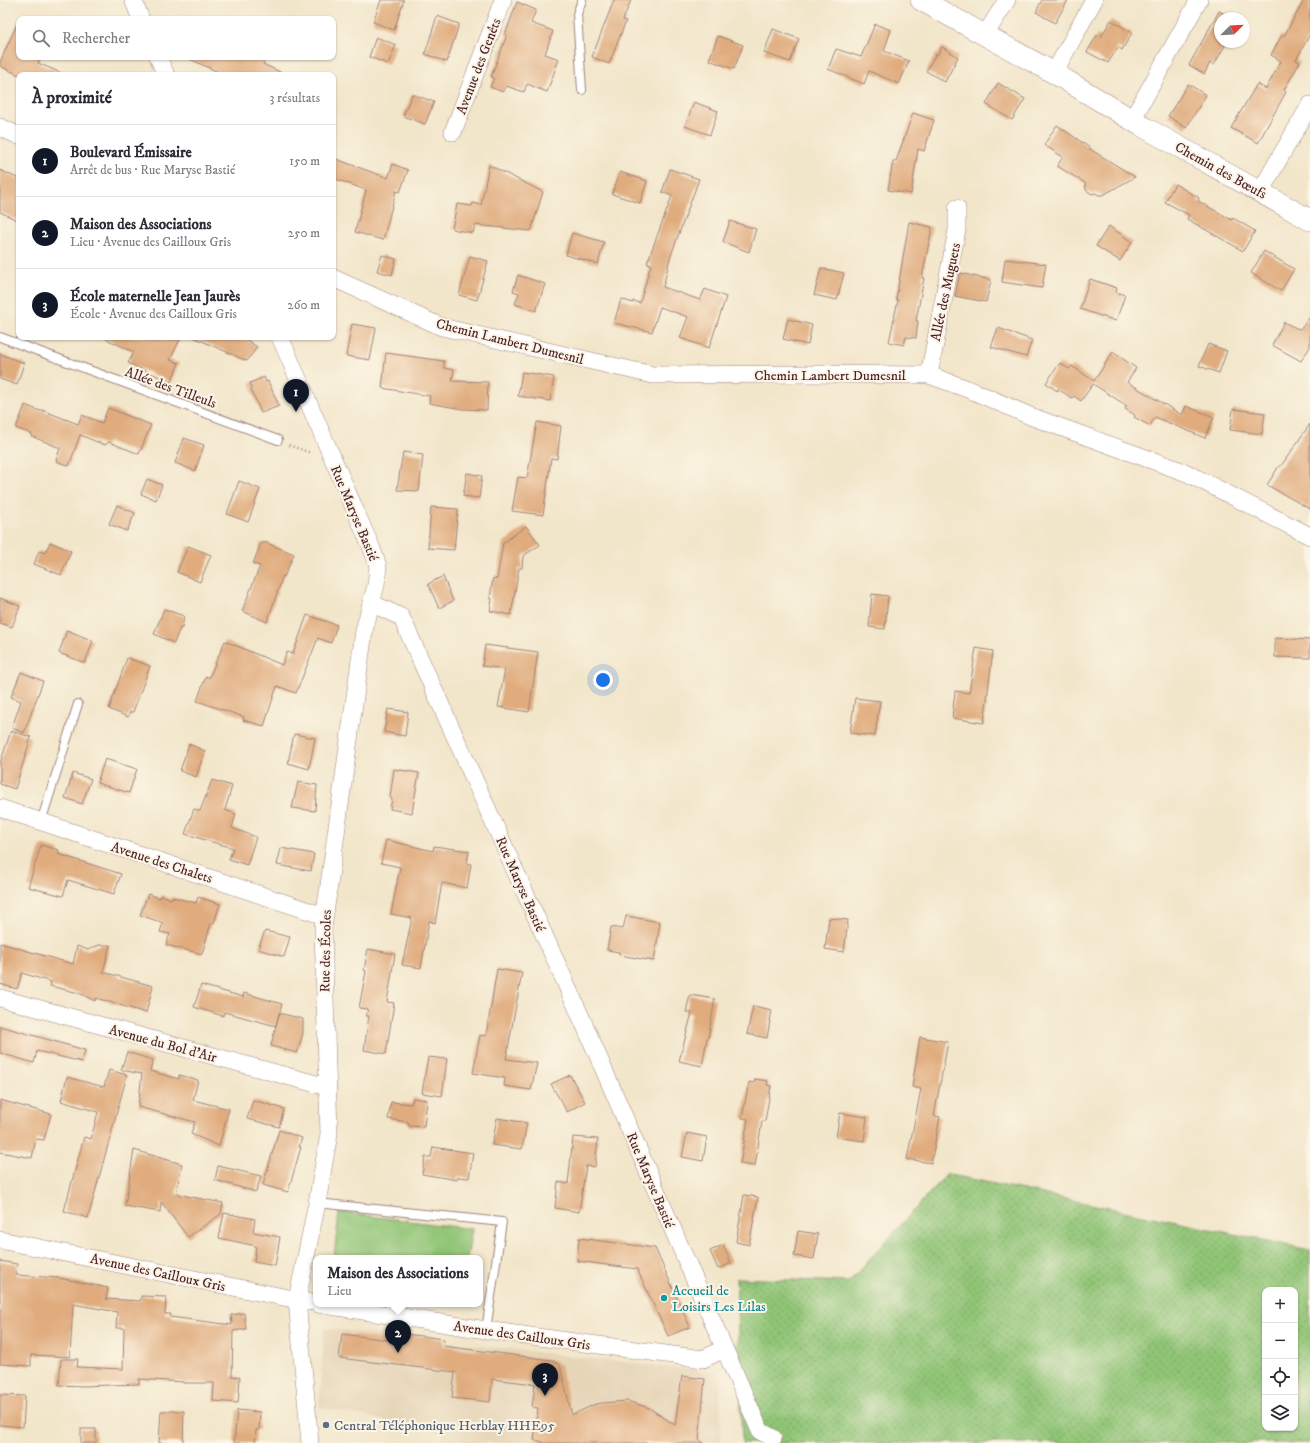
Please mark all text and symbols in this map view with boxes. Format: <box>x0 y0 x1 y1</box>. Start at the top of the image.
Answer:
north arrow <box>1214 12 1250 48</box>
street label: Avenue des Genêts <box>452 15 506 117</box>
search box <box>16 16 336 60</box>
icon: search <box>30 27 52 49</box>
text: Rechercher <box>62 29 130 48</box>
text: À proximité <box>32 87 112 109</box>
text: 3 résultats <box>269 90 320 106</box>
street label: Chemin des Bœufs <box>1171 138 1270 204</box>
text: Boulevard Émissaire <box>70 143 192 162</box>
text: 1 <box>43 153 47 169</box>
text: 150 m <box>289 153 320 169</box>
text: Arrêt de bus · Rue Maryse Bastié <box>70 162 235 178</box>
text: Maison des Associations <box>70 215 212 234</box>
text: 2 <box>42 225 48 241</box>
text: 250 m <box>288 225 320 241</box>
text: Lieu · Avenue des Cailloux Gris <box>70 234 231 250</box>
street label: Allée des Muguets <box>927 241 965 343</box>
text: École maternelle Jean Jaurès <box>70 287 240 306</box>
text: 3 <box>43 297 47 313</box>
text: 260 m <box>287 297 320 313</box>
text: École · Avenue des Cailloux Gris <box>70 306 237 322</box>
street label: Chemin Lambert Dumesnil <box>434 315 586 369</box>
street label: Allée des Tilleuls <box>122 363 219 413</box>
street label: Chemin Lambert Dumesnil <box>754 367 907 385</box>
pin: 1 <box>283 379 309 412</box>
street label: Rue Maryse Bastié <box>326 463 382 564</box>
your location <box>593 670 613 690</box>
street label: Rue Maryse Bastié <box>491 834 549 935</box>
street label: Avenue des Chalets <box>109 838 215 888</box>
street label: Rue des Écoles <box>316 909 336 992</box>
street label: Avenue du Bol d'Air <box>107 1021 219 1067</box>
street label: Rue Maryse Bastié <box>622 1130 678 1231</box>
street label: Avenue des Cailloux Gris <box>89 1250 227 1296</box>
popup <box>313 1255 483 1307</box>
text: Maison des Associations <box>327 1264 469 1283</box>
place label: Accueil de Loisirs Les Lilas <box>672 1282 766 1316</box>
text: Lieu <box>327 1283 352 1299</box>
map controls <box>1262 1287 1298 1431</box>
button: + <box>1262 1287 1298 1323</box>
marker: Accueil de Loisirs Les Lilas <box>659 1293 669 1303</box>
street label: Avenue des Cailloux Gris <box>452 1317 592 1355</box>
pin: 2 <box>385 1320 411 1353</box>
button: − <box>1262 1323 1298 1359</box>
button: locate <box>1262 1359 1298 1395</box>
pin: 3 <box>532 1363 558 1396</box>
button: layers <box>1262 1395 1298 1431</box>
place label: Central Téléphonique Herblay HHE95 <box>334 1417 555 1435</box>
marker: Central Téléphonique Herblay HHE95 <box>321 1420 331 1430</box>

